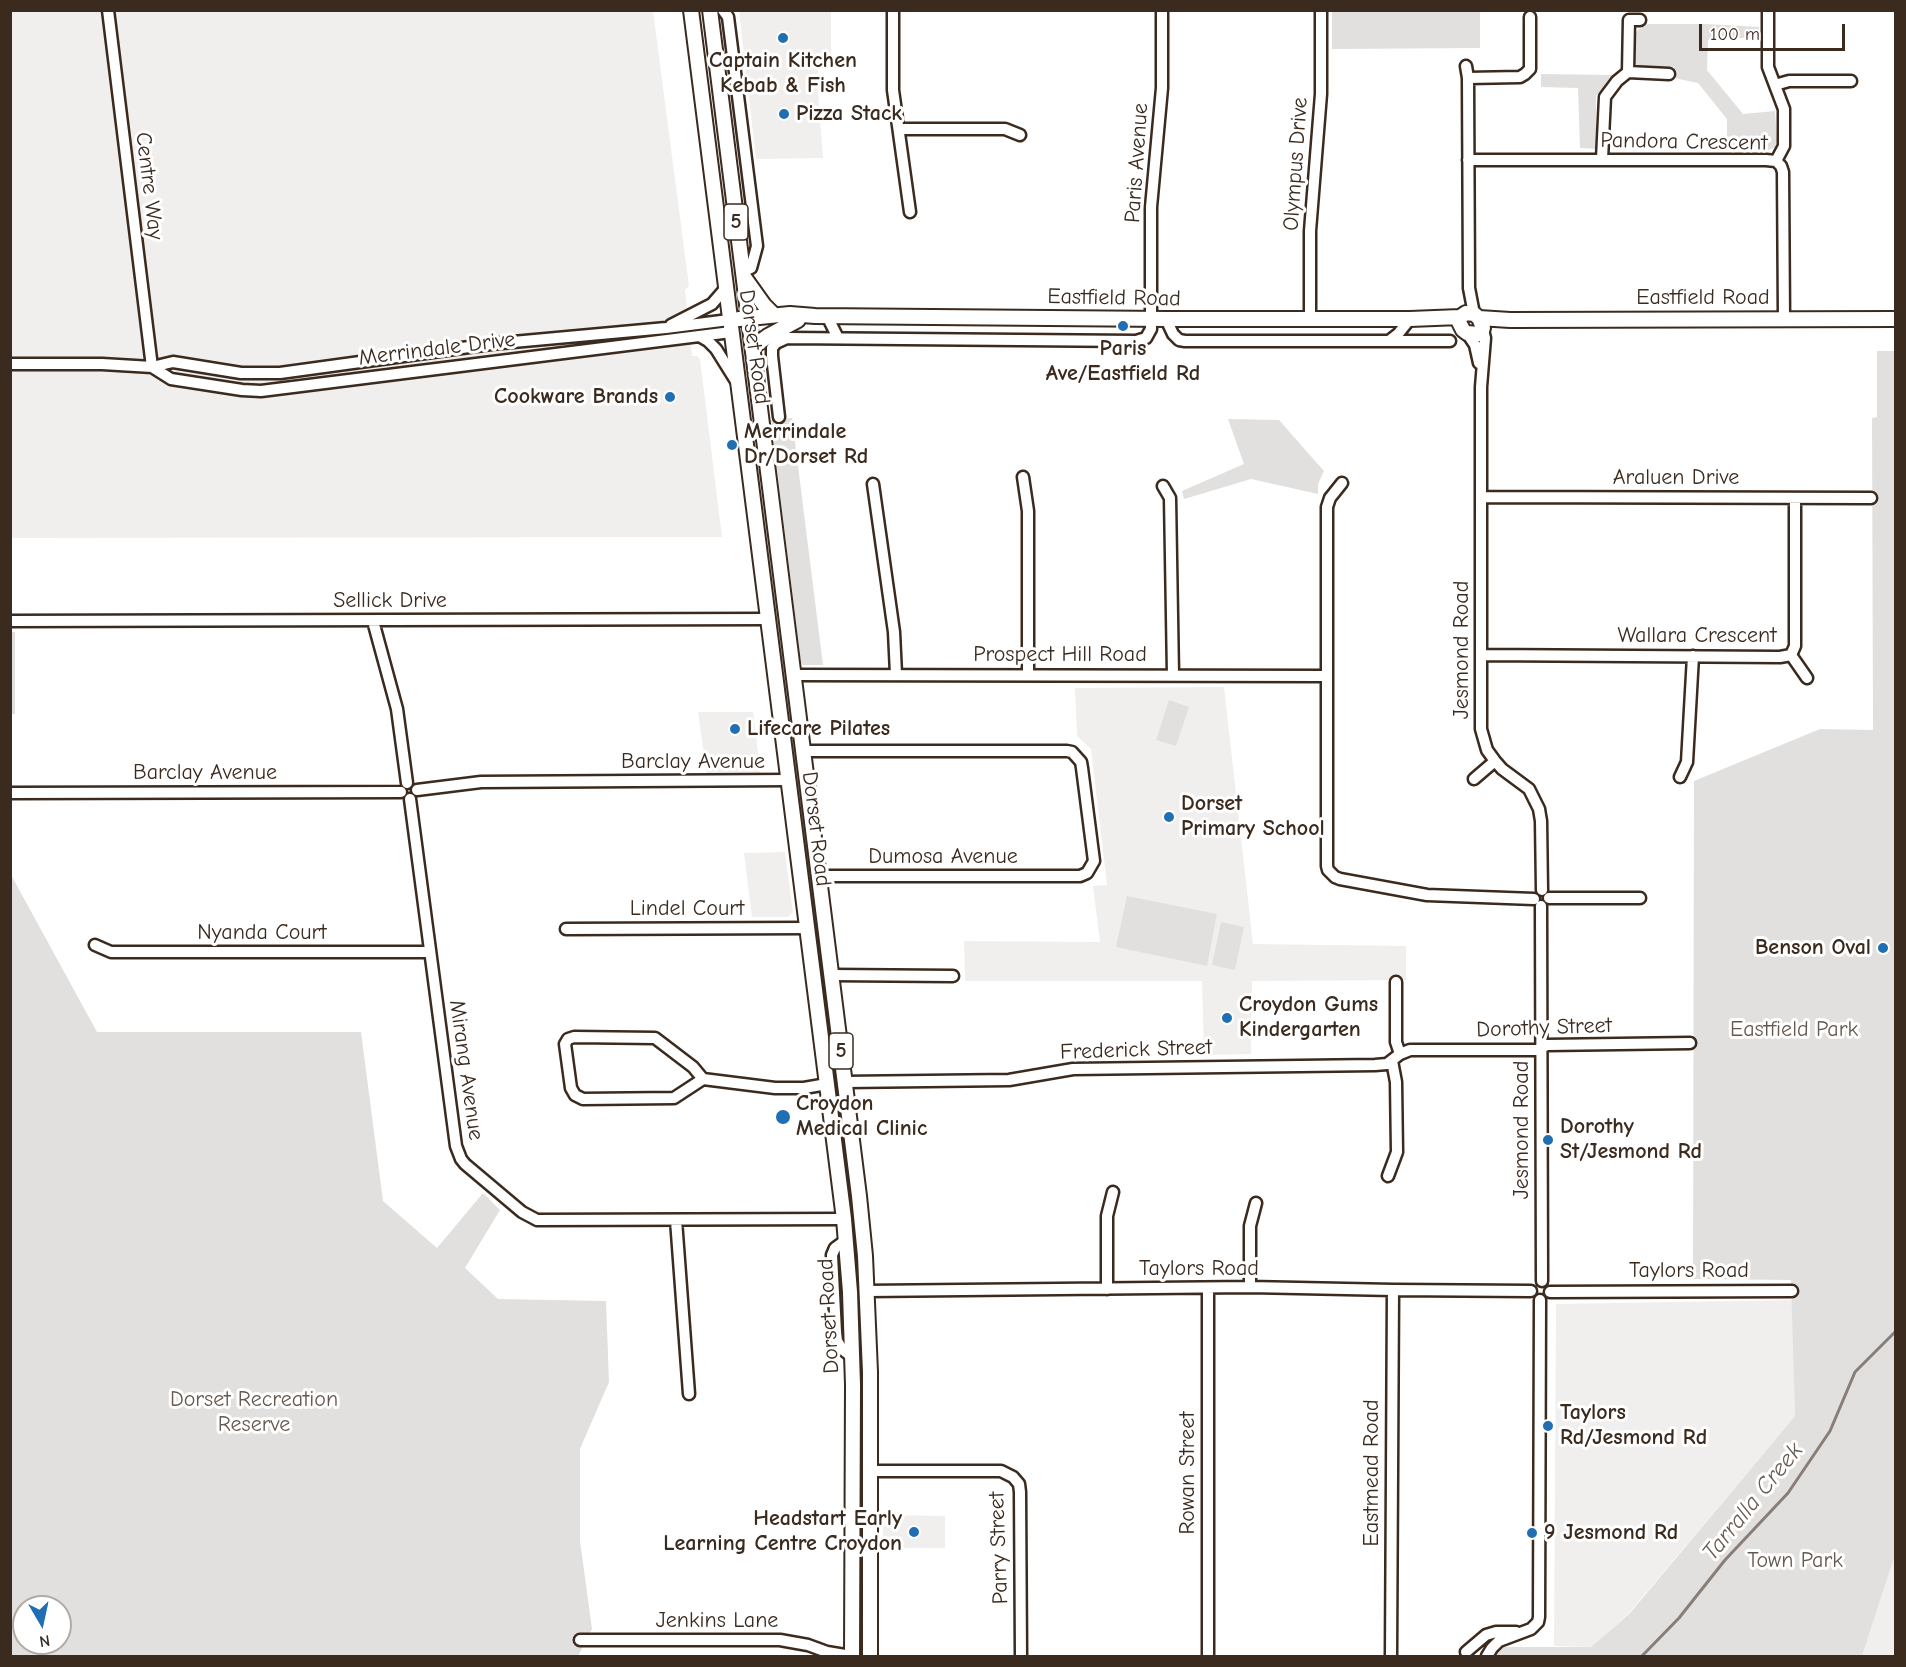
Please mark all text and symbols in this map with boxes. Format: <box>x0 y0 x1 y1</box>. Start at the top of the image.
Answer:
scale bar <box>1702 12 1848 50</box>
text: 100 m <box>1710 24 1760 45</box>
marker: Captain Kitchen Kebab & Fish <box>776 31 790 45</box>
place label: Captain Kitchen Kebab & Fish <box>709 48 857 100</box>
street label: Olympus Drive <box>1278 96 1314 232</box>
place label: Pizza Stack <box>796 101 902 127</box>
street label: Paris Avenue <box>1120 102 1154 224</box>
marker: Pizza Stack <box>777 107 791 121</box>
street label: Pandora Crescent <box>1600 127 1768 157</box>
street label: Centre Way <box>129 131 169 241</box>
road number: 5 <box>724 204 748 240</box>
street label: Eastfield Road <box>1047 284 1181 312</box>
street label: Eastfield Road <box>1636 285 1770 311</box>
street label: Dorset Road <box>733 288 775 406</box>
marker: Paris Ave/Eastfield Rd <box>1116 319 1130 333</box>
street label: Merrindale Drive <box>357 326 517 372</box>
place label: Paris Ave/Eastfield Rd <box>1046 336 1200 388</box>
place label: Cookware Brands <box>494 384 658 410</box>
marker: Cookware Brands <box>663 390 677 404</box>
place label: Merrindale Dr/Dorset Rd <box>744 419 868 470</box>
marker: Merrindale Dr/Dorset Rd <box>725 438 739 452</box>
street label: Araluen Drive <box>1613 465 1739 491</box>
street label: Jesmond Road <box>1449 581 1475 719</box>
street label: Sellick Drive <box>333 588 447 614</box>
street label: Wallara Crescent <box>1618 623 1776 649</box>
street label: Prospect Hill Road <box>973 642 1147 668</box>
place label: Lifecare Pilates <box>747 716 890 742</box>
marker: Lifecare Pilates <box>728 722 742 736</box>
street label: Barclay Avenue <box>621 749 765 775</box>
street label: Barclay Avenue <box>133 760 277 786</box>
street label: Dorset Road <box>796 770 836 888</box>
place label: Dorset Primary School <box>1181 791 1325 842</box>
marker: Dorset Primary School <box>1162 810 1176 824</box>
street label: Dumosa Avenue <box>868 844 1018 870</box>
street label: Lindel Court <box>630 896 744 922</box>
street label: Nyanda Court <box>197 920 327 946</box>
place label: Benson Oval <box>1755 935 1871 961</box>
marker: Benson Oval <box>1876 941 1890 955</box>
place label: Croydon Gums Kindergarten <box>1239 992 1378 1044</box>
street label: Mirang Avenue <box>443 998 489 1142</box>
marker: Croydon Gums Kindergarten <box>1220 1011 1234 1025</box>
street label: Dorothy Street <box>1476 1012 1612 1044</box>
park label: Eastfield Park <box>1730 1017 1858 1043</box>
road number: 5 <box>829 1033 853 1069</box>
street label: Frederick Street <box>1060 1034 1212 1066</box>
street label: Jesmond Road <box>1509 1061 1535 1199</box>
place label: Croydon Medical Clinic <box>796 1091 927 1142</box>
marker: Croydon Medical Clinic <box>774 1108 792 1126</box>
place label: Dorothy St/Jesmond Rd <box>1560 1114 1702 1166</box>
marker: Dorothy St/Jesmond Rd <box>1541 1133 1555 1147</box>
street label: Taylors Road <box>1139 1256 1259 1282</box>
street label: Dorset Road <box>813 1258 845 1374</box>
street label: Taylors Road <box>1629 1258 1749 1284</box>
park label: Dorset Recreation Reserve <box>170 1387 338 1438</box>
street label: Eastmead Road <box>1359 1399 1385 1547</box>
place label: Taylors Rd/Jesmond Rd <box>1560 1400 1707 1452</box>
street label: Rowan Street <box>1175 1411 1201 1535</box>
marker: Taylors Rd/Jesmond Rd <box>1541 1419 1555 1433</box>
water label: Tarralla Creek <box>1697 1437 1809 1567</box>
street label: Parry Street <box>984 1491 1014 1605</box>
place label: Headstart Early Learning Centre Croydon <box>663 1506 902 1558</box>
place label: 9 Jesmond Rd <box>1544 1520 1678 1546</box>
marker: Headstart Early Learning Centre Croydon <box>907 1525 921 1539</box>
marker: 9 Jesmond Rd <box>1525 1526 1539 1540</box>
park label: Town Park <box>1747 1548 1843 1574</box>
north arrow <box>12 1595 72 1655</box>
street label: Jenkins Lane <box>656 1608 778 1634</box>
text: N <box>38 1631 51 1651</box>

